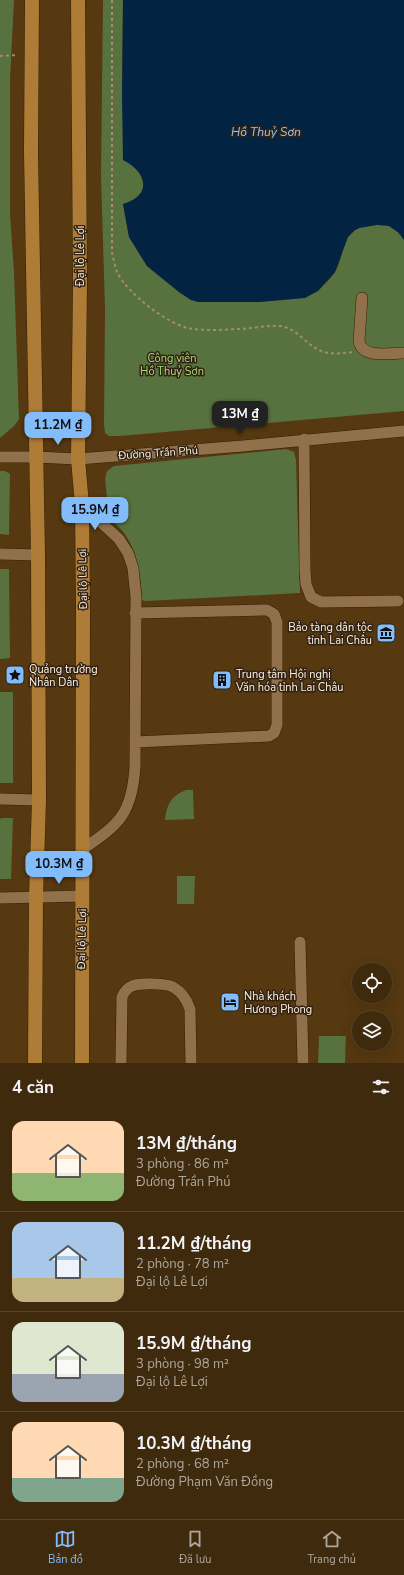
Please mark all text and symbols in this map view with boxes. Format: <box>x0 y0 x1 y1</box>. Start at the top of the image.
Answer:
water label: Hồ Thuỷ Sơn <box>231 124 301 140</box>
street label: Đại lộ Lê Lợi <box>73 226 88 287</box>
park label: Công viên Hồ Thuỷ Sơn <box>140 351 204 379</box>
pin: 13M ₫ <box>212 401 268 435</box>
text: 13M ₫ <box>221 405 259 423</box>
pin: 11.2M ₫ <box>21 412 95 446</box>
text: 11.2M ₫ <box>33 416 83 434</box>
street label: Đường Trần Phú <box>117 443 198 463</box>
pin: 15.9M ₫ <box>58 497 132 531</box>
text: 15.9M ₫ <box>70 501 120 519</box>
street label: Đại lộ Lê Lợi <box>75 549 91 610</box>
place label: Bảo tàng dân tộc tỉnh Lai Châu <box>288 620 372 648</box>
museum icon: Bảo tàng dân tộc tỉnh Lai Châu <box>375 622 397 644</box>
place label: Quảng trường Nhân Dân <box>29 662 98 690</box>
place icon: Quảng trường Nhân Dân <box>4 664 26 686</box>
place label: Trung tâm Hội nghị Văn hóa tỉnh Lai Châu <box>235 667 343 695</box>
building icon: Trung tâm Hội nghị Văn hóa tỉnh Lai Châu <box>211 669 233 691</box>
pin: 10.3M ₫ <box>22 851 96 885</box>
text: 10.3M ₫ <box>34 855 84 873</box>
street label: Đại lộ Lê Lợi <box>74 909 90 970</box>
map controls <box>352 963 392 1051</box>
button: locate <box>352 963 392 1003</box>
place label: Nhà khách Hương Phong <box>244 989 312 1017</box>
hotel icon: Nhà khách Hương Phong <box>219 991 241 1013</box>
button: layers <box>352 1011 392 1051</box>
text: 4 căn <box>12 1076 54 1099</box>
icon: filters <box>370 1076 392 1098</box>
text: 13M ₫/tháng <box>136 1132 237 1155</box>
icon: home <box>44 1137 92 1185</box>
text: 3 phòng · 86 m² <box>136 1155 229 1173</box>
text: Đường Trần Phú <box>136 1173 230 1191</box>
text: 11.2M ₫/tháng <box>136 1232 252 1255</box>
icon: home <box>44 1238 92 1286</box>
text: 2 phòng · 78 m² <box>136 1255 229 1273</box>
text: Đại lộ Lê Lợi <box>136 1273 208 1291</box>
text: 15.9M ₫/tháng <box>136 1332 252 1355</box>
icon: home <box>44 1338 92 1386</box>
text: 3 phòng · 98 m² <box>136 1355 229 1373</box>
text: Đại lộ Lê Lợi <box>136 1373 208 1391</box>
text: 10.3M ₫/tháng <box>136 1432 252 1455</box>
icon: home <box>44 1438 92 1486</box>
text: 2 phòng · 68 m² <box>136 1455 229 1473</box>
text: Đường Phạm Văn Đồng <box>136 1473 273 1491</box>
tab: Bản đồ <box>48 1528 83 1567</box>
tab: Đã lưu <box>179 1528 211 1567</box>
tab: Trang chủ <box>307 1528 356 1567</box>

